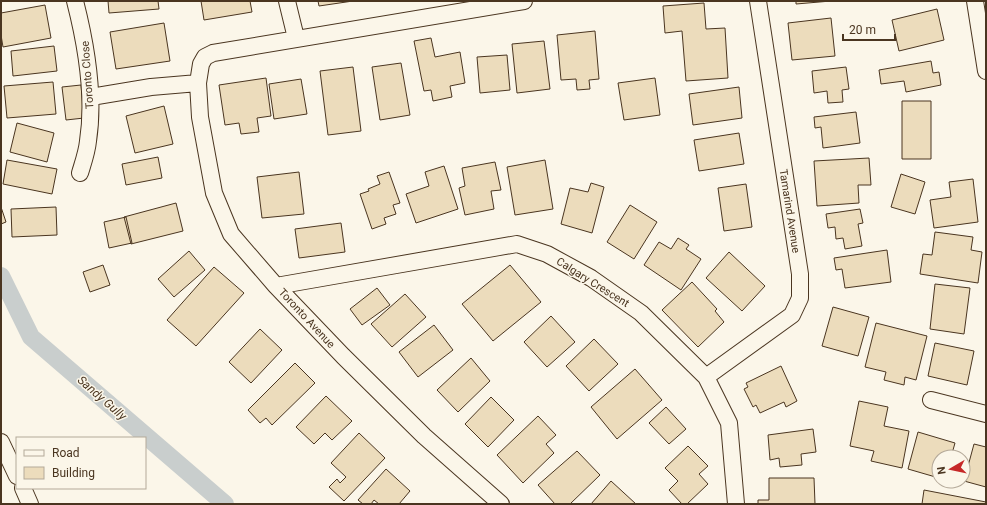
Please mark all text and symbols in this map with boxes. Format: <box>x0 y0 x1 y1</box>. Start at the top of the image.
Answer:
scale bar <box>843 16 895 42</box>
text: 20 m <box>849 23 876 37</box>
street label: Toronto Close <box>79 40 96 110</box>
street label: Tamarind Avenue <box>776 168 803 254</box>
street label: Calgary Crescent <box>554 255 632 310</box>
street label: Toronto Avenue <box>276 286 338 351</box>
water label: Sandy Gully <box>75 373 130 423</box>
legend <box>16 437 146 489</box>
text: Road <box>52 446 80 460</box>
north arrow <box>931 449 971 489</box>
text: N <box>935 465 949 475</box>
text: Building <box>52 466 95 480</box>

